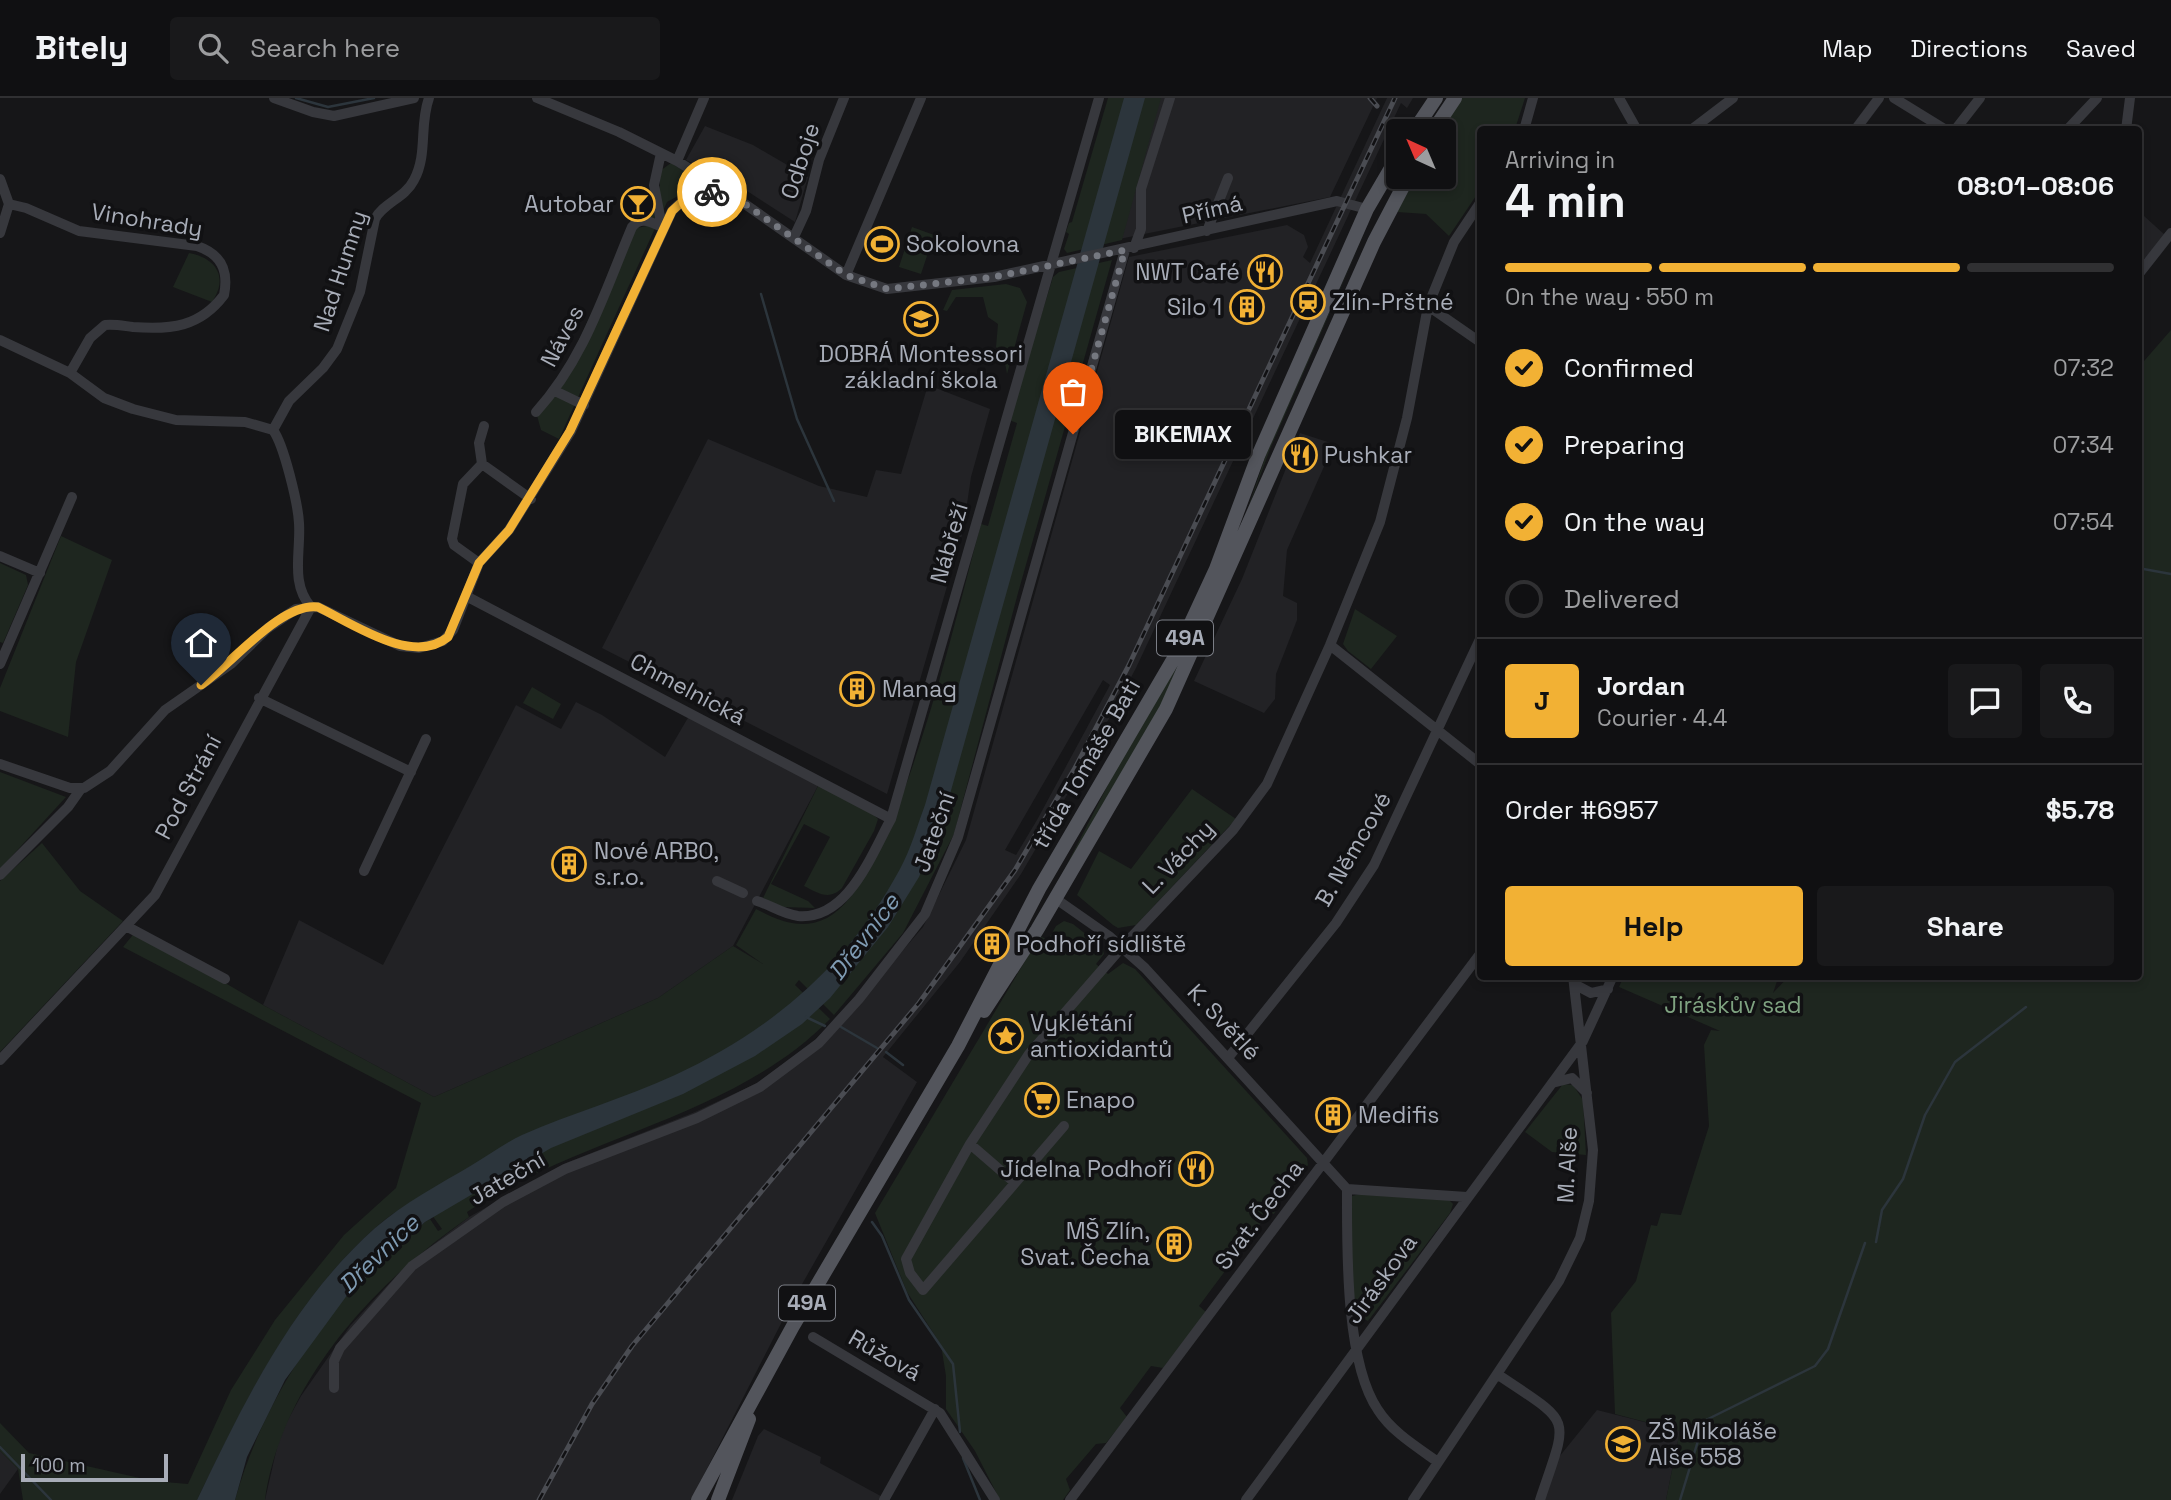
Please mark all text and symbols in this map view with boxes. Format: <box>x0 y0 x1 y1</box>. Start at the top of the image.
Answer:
search box <box>170 17 660 80</box>
text: Bitely <box>35 27 128 69</box>
icon: search <box>194 29 232 67</box>
text: Search here <box>250 31 400 65</box>
text: Map <box>1822 33 1872 64</box>
text: Directions <box>1910 33 2028 64</box>
text: Saved <box>2066 33 2136 64</box>
street label: Odboje <box>774 119 826 203</box>
north arrow <box>1386 119 1456 189</box>
map controls <box>1386 119 1456 189</box>
text: Arriving in <box>1505 145 1615 175</box>
courier <box>677 157 747 227</box>
text: 08:01–08:06 <box>1957 169 2114 203</box>
text: 4 min <box>1505 172 1626 230</box>
icon: bike <box>693 173 731 211</box>
bar icon: Autobar <box>619 185 657 223</box>
street label: Přímá <box>1179 188 1245 230</box>
place label: Autobar <box>524 189 614 219</box>
street label: Vinohrady <box>89 196 205 244</box>
street label: Nad Humny <box>306 207 374 335</box>
sports icon: Sokolovna <box>863 225 901 263</box>
place label: Sokolovna <box>906 229 1019 259</box>
restaurant icon: NWT Café <box>1246 253 1284 291</box>
place label: NWT Café <box>1135 257 1240 287</box>
text: On the way · 550 m <box>1505 282 1714 312</box>
station icon: Zlín-Prštné <box>1289 283 1327 321</box>
place label: Zlín-Prštné <box>1332 287 1454 317</box>
building icon: Silo 1 <box>1228 288 1266 326</box>
place label: Silo 1 <box>1167 292 1222 322</box>
street label: Náves <box>533 300 591 372</box>
school or university icon: DOBRÁ Montessori základní škola <box>902 300 940 338</box>
place label: DOBRÁ Montessori základní škola <box>819 339 1023 395</box>
icon: check <box>1505 349 1543 387</box>
text: Confirmed <box>1564 351 1694 385</box>
text: 07:32 <box>2053 353 2114 383</box>
pin <box>1043 362 1103 434</box>
icon: bag <box>1054 373 1092 411</box>
callout: BIKEMAX <box>1115 410 1252 458</box>
text: BIKEMAX <box>1134 419 1232 449</box>
icon: check <box>1505 426 1543 464</box>
text: Preparing <box>1564 428 1685 462</box>
text: 07:34 <box>2053 430 2114 460</box>
restaurant icon: Pushkar <box>1281 436 1319 474</box>
place label: Pushkar <box>1324 440 1412 470</box>
street label: Nábřeží <box>923 499 975 587</box>
icon: check <box>1505 503 1543 541</box>
text: On the way <box>1564 505 1705 539</box>
text: 07:54 <box>2053 507 2114 537</box>
text: Delivered <box>1564 582 1680 616</box>
pin <box>171 613 231 685</box>
road number: 49A <box>1157 620 1213 656</box>
icon: home <box>182 624 220 662</box>
street label: Chmelnická <box>625 646 751 732</box>
button: chat <box>1948 664 2022 738</box>
button: phone <box>2040 664 2114 738</box>
text: Jordan <box>1597 669 1685 703</box>
building icon: Manag <box>838 670 876 708</box>
street label: třída Tomáše Bati <box>1025 673 1147 855</box>
place label: Manag <box>882 674 957 704</box>
text: J <box>1534 684 1550 718</box>
text: Courier · 4.4 <box>1597 703 1727 733</box>
street label: Pod Strání <box>148 729 228 845</box>
street label: B. Němcové <box>1308 786 1398 912</box>
street label: Jateční <box>906 788 962 876</box>
text: Order #6957 <box>1505 793 1658 827</box>
text: $5.78 <box>2046 793 2114 827</box>
street label: L. Váchy <box>1135 814 1221 900</box>
place label: Nové ARBO, s.r.o. <box>594 836 719 892</box>
building icon: Nové ARBO, s.r.o. <box>550 845 588 883</box>
button: Help <box>1505 886 1803 966</box>
button: Share <box>1817 886 2114 966</box>
water label: Dřevnice <box>821 887 907 986</box>
building icon: Podhoří sídliště <box>973 925 1011 963</box>
place label: Podhoří sídliště <box>1016 929 1186 959</box>
street label: K. Světlé <box>1181 977 1267 1067</box>
park label: Jiráskův sad <box>1664 990 1802 1020</box>
place label: Vyklétání antioxidantů <box>1030 1008 1172 1064</box>
place icon: Vyklétání antioxidantů <box>987 1017 1025 1055</box>
supermarket icon: Enapo <box>1023 1081 1061 1119</box>
place label: Enapo <box>1066 1085 1135 1115</box>
building icon: Medifis <box>1314 1096 1352 1134</box>
place label: Medifis <box>1358 1100 1439 1130</box>
street label: M. Alše <box>1550 1126 1584 1204</box>
street label: Jateční <box>464 1144 551 1212</box>
restaurant icon: Jídelna Podhoří <box>1177 1150 1215 1188</box>
place label: Jídelna Podhoří <box>1000 1154 1172 1184</box>
street label: Svat. Čecha <box>1208 1154 1310 1276</box>
water label: Dřevnice <box>332 1207 426 1300</box>
place label: MŠ Zlín, Svat. Čecha <box>1020 1216 1150 1272</box>
building icon: MŠ Zlín, Svat. Čecha <box>1155 1225 1193 1263</box>
street label: Jiráskova <box>1338 1228 1424 1330</box>
road number: 49A <box>779 1286 835 1320</box>
street label: Růžová <box>843 1322 927 1388</box>
place label: ZŠ Mikoláše Alše 558 <box>1648 1416 1777 1472</box>
school or university icon: ZŠ Mikoláše Alše 558 <box>1604 1425 1642 1463</box>
scale bar <box>21 1451 168 1483</box>
text: 100 m <box>32 1453 86 1478</box>

